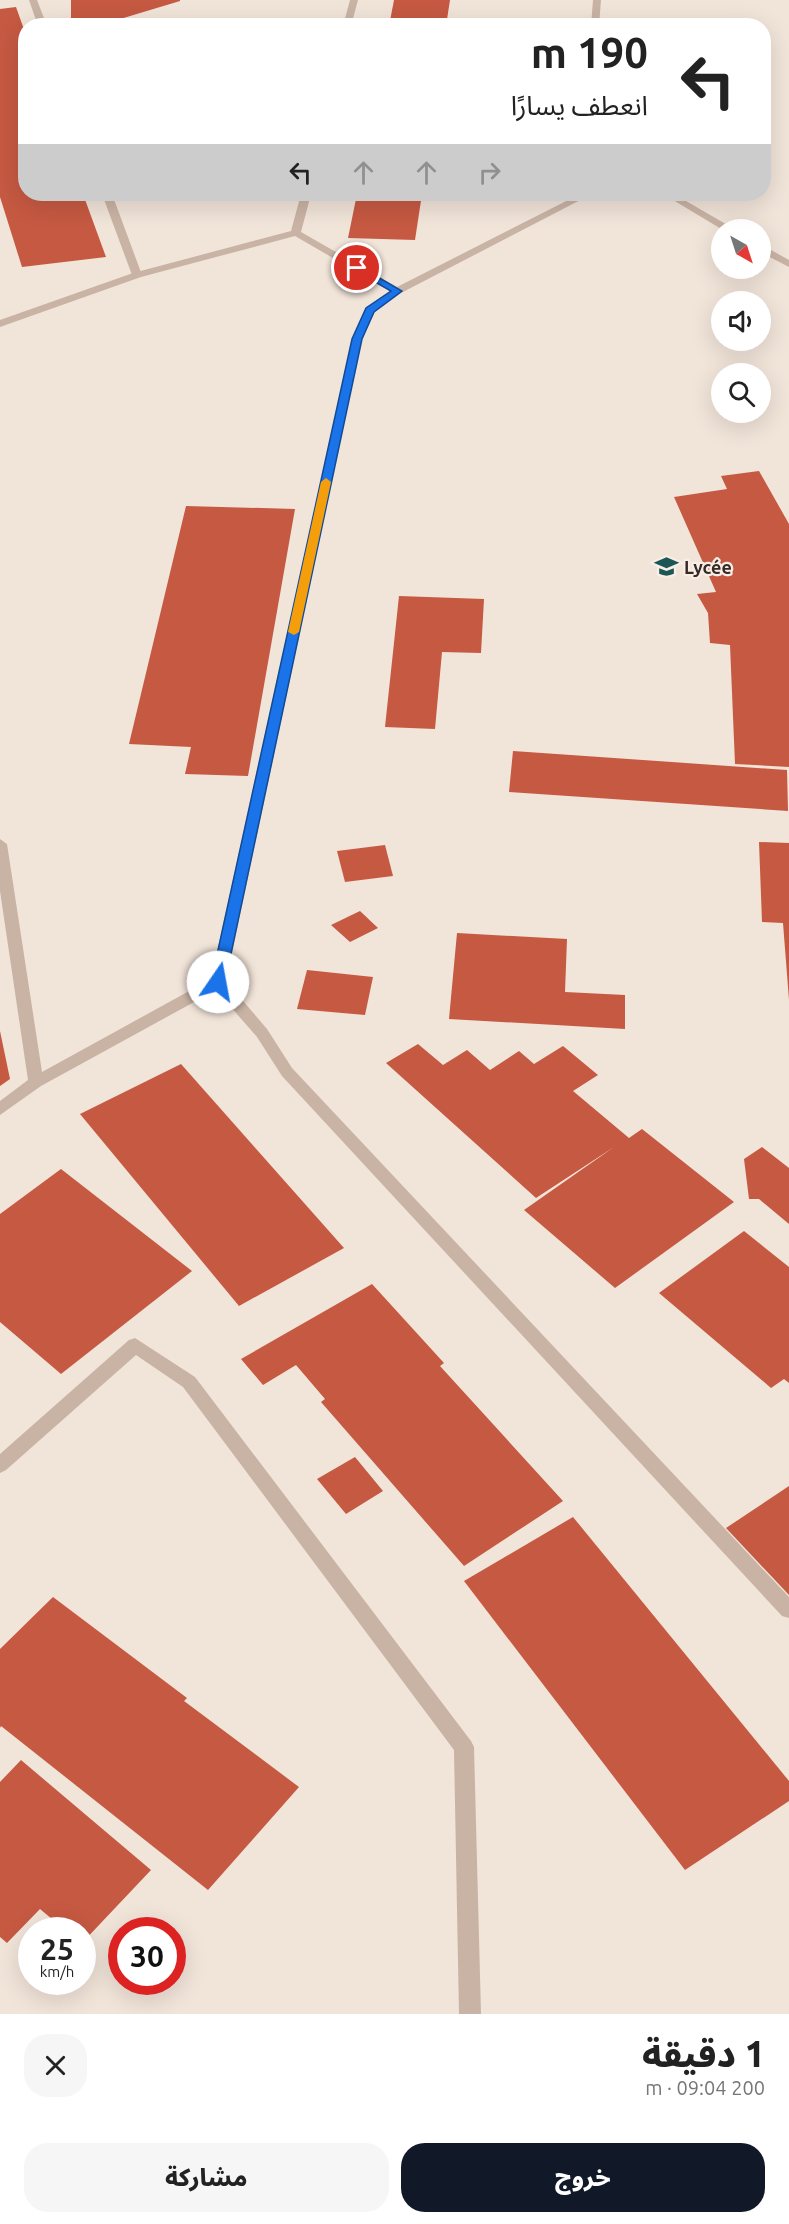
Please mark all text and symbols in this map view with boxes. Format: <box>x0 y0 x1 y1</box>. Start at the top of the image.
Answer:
text: 190 m <box>531 29 648 76</box>
icon: left <box>669 42 747 120</box>
text: انعطف يسارًا <box>511 90 648 120</box>
icon: left <box>284 156 317 189</box>
icon: ahead <box>347 156 380 189</box>
icon: ahead <box>410 156 443 189</box>
icon: right <box>473 156 506 189</box>
north arrow <box>711 219 771 279</box>
map controls <box>711 219 771 423</box>
pin <box>331 242 382 293</box>
icon: arrive <box>340 251 373 284</box>
button: sound <box>711 291 771 351</box>
button: search <box>711 363 771 423</box>
school or university icon: Lycée <box>653 554 679 580</box>
place label: Lycée <box>684 557 732 577</box>
position arrow <box>186 950 250 1014</box>
speed limit sign: 30 <box>108 1917 186 1995</box>
text: 25 <box>40 1932 74 1966</box>
text: km/h <box>40 1963 74 1980</box>
text: 1 دقيقة <box>642 2033 765 2074</box>
button: close <box>24 2034 87 2097</box>
text: 200 m · 09:04 <box>645 2076 765 2099</box>
button: مشاركة <box>24 2143 389 2212</box>
button: خروج <box>401 2143 765 2212</box>

